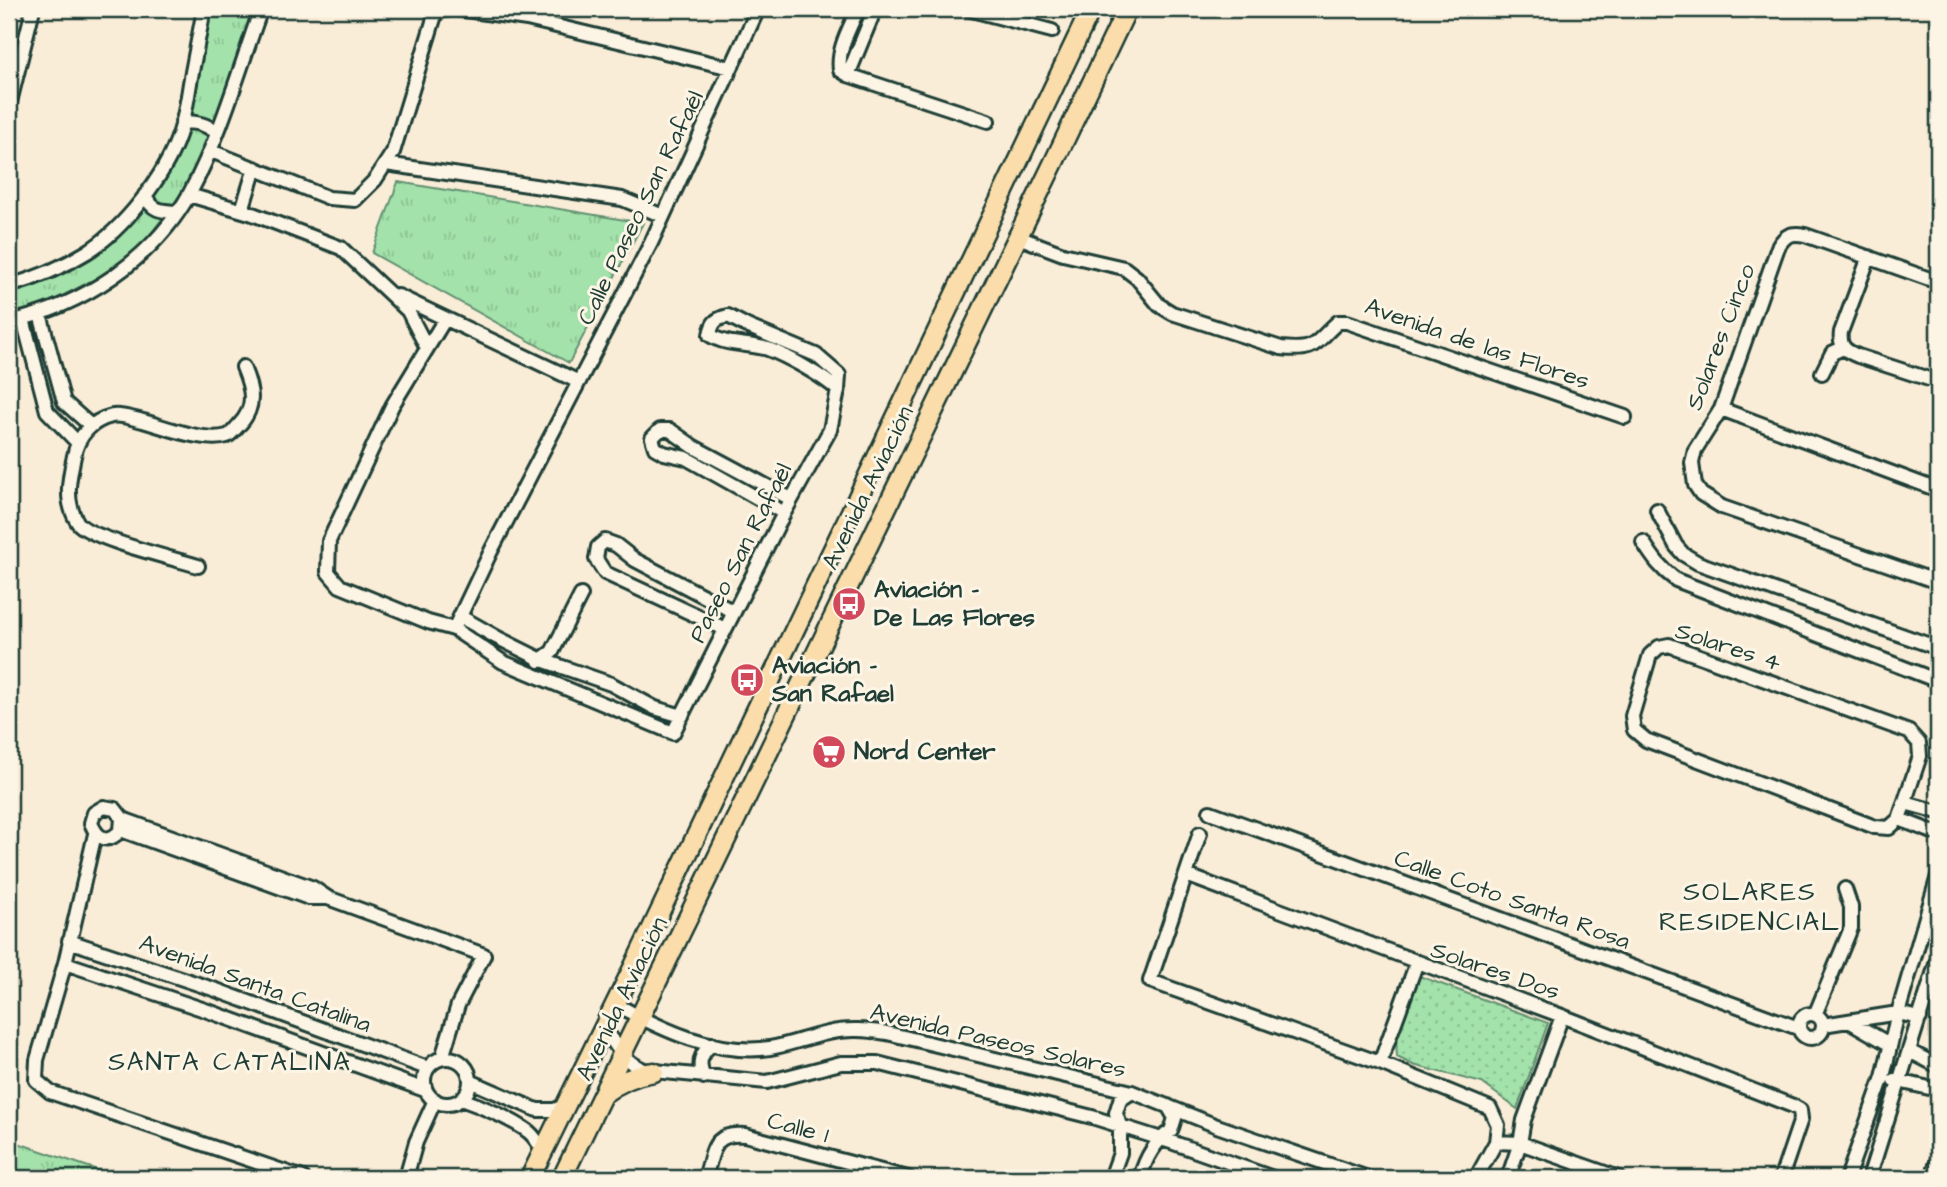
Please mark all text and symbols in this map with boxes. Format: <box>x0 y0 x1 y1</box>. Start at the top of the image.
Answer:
street label: Calle Paseo San Rafaél <box>569 85 713 331</box>
street label: Solares Cinco <box>1678 259 1765 415</box>
street label: Avenida de las Flores <box>1360 290 1594 398</box>
street label: Avenida Aviación <box>814 400 922 576</box>
street label: Paseo San Rafaél <box>681 457 801 649</box>
place label: Aviación - De Las Flores <box>874 573 1035 635</box>
bus stop icon: Aviación - De Las Flores <box>830 585 868 623</box>
street label: Solares 4 <box>1671 614 1785 680</box>
place label: Aviación - San Rafael <box>771 649 894 711</box>
bus stop icon: Aviación - San Rafael <box>728 661 766 699</box>
supermarket icon: Nord Center <box>810 733 848 771</box>
place label: Nord Center <box>854 735 996 769</box>
street label: Calle Coto Santa Rosa <box>1389 841 1635 959</box>
district label: SOLARES RESIDENCIAL <box>1659 874 1841 940</box>
street label: Avenida Aviación <box>568 911 676 1087</box>
street label: Avenida Santa Catalina <box>134 926 376 1042</box>
street label: Solares Dos <box>1426 933 1564 1009</box>
street label: Avenida Paseos Solares <box>867 995 1129 1087</box>
district label: SANTA CATALINA <box>108 1044 352 1080</box>
street label: Calle 1 <box>763 1104 833 1152</box>

